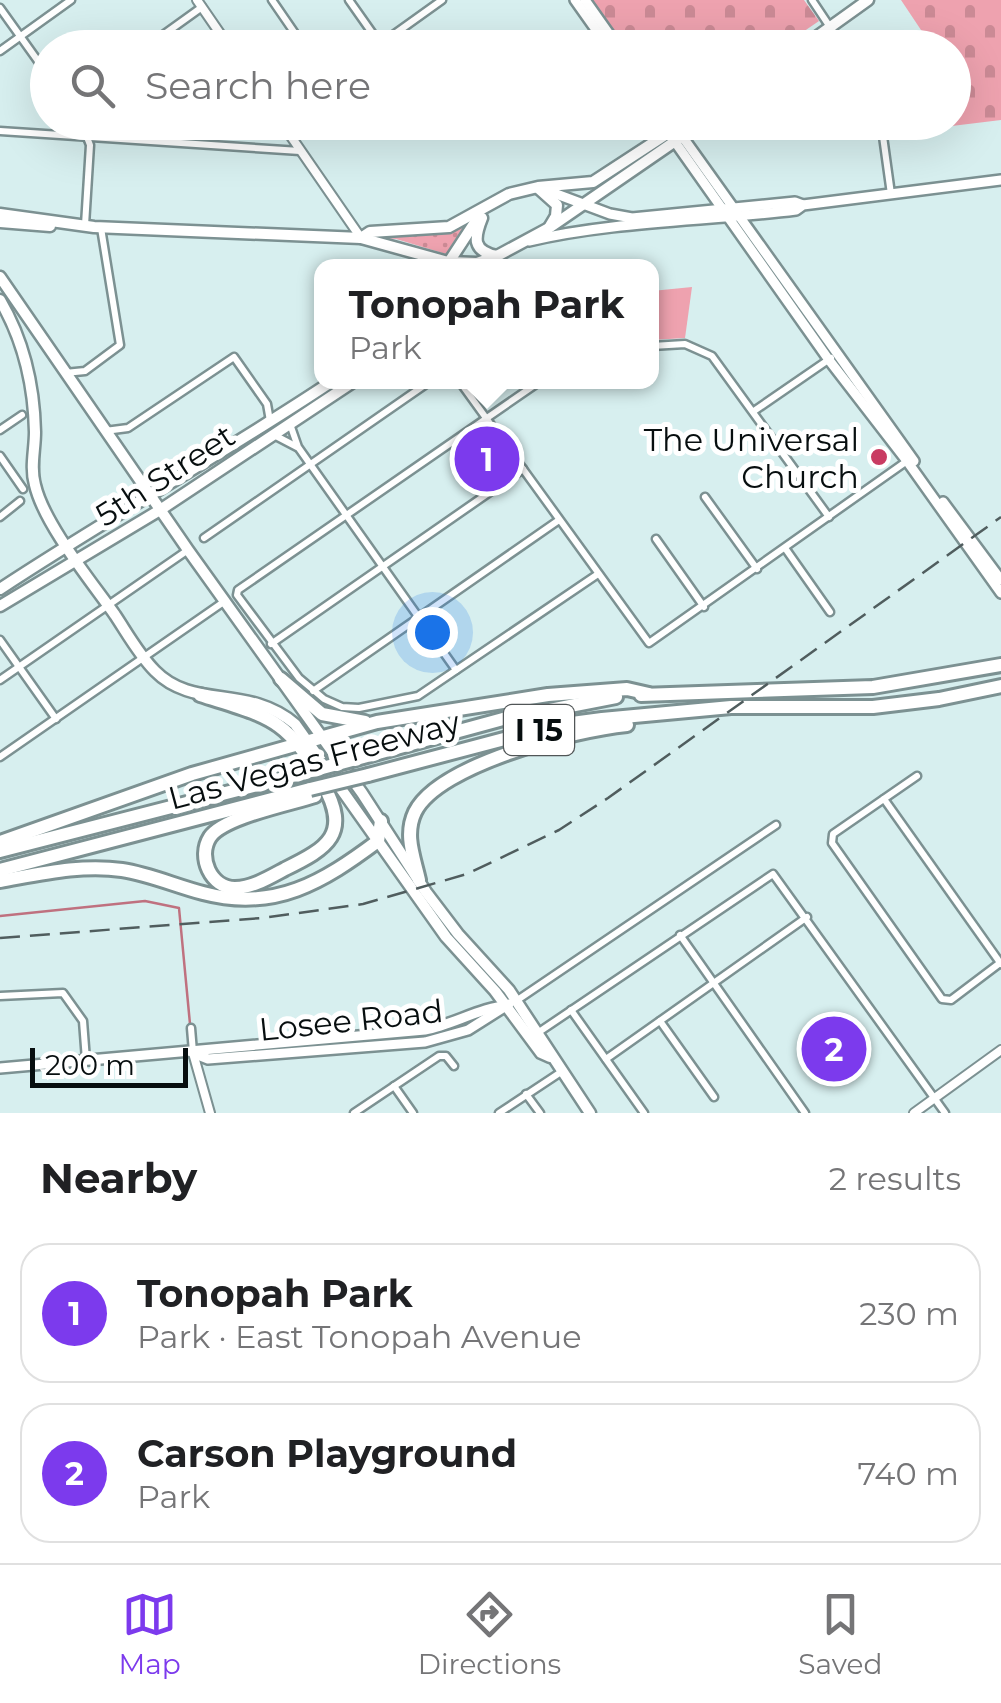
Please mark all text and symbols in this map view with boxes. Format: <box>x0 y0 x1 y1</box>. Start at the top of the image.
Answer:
search box <box>30 30 971 140</box>
icon: search <box>65 58 120 113</box>
text: Search here <box>145 62 371 109</box>
popup <box>314 259 659 389</box>
text: Tonopah Park <box>349 281 624 328</box>
text: Park <box>349 328 422 367</box>
street label: 5th Street <box>88 416 242 534</box>
place label: The Universal Church <box>644 420 859 496</box>
pin: 1 <box>454 422 520 496</box>
marker: The Universal Church <box>868 446 890 468</box>
your location <box>407 607 458 658</box>
street label: Las Vegas Freeway <box>164 702 465 818</box>
road number: I 15 <box>504 705 574 755</box>
street label: Losee Road <box>257 991 445 1049</box>
pin: 2 <box>802 1012 866 1086</box>
scale bar <box>30 1043 188 1088</box>
text: 200 m <box>45 1048 135 1082</box>
text: Nearby <box>40 1152 197 1204</box>
text: 2 results <box>829 1159 961 1198</box>
text: Tonopah Park <box>137 1270 413 1317</box>
text: 1 <box>68 1294 81 1333</box>
text: 230 m <box>859 1294 959 1333</box>
text: Park · East Tonopah Avenue <box>137 1317 582 1356</box>
text: Carson Playground <box>137 1430 517 1477</box>
text: 2 <box>65 1454 84 1493</box>
text: 740 m <box>858 1454 959 1493</box>
text: Park <box>137 1477 210 1516</box>
tab: Map <box>119 1587 181 1681</box>
tab: Directions <box>418 1587 561 1681</box>
tab: Saved <box>798 1587 882 1681</box>

